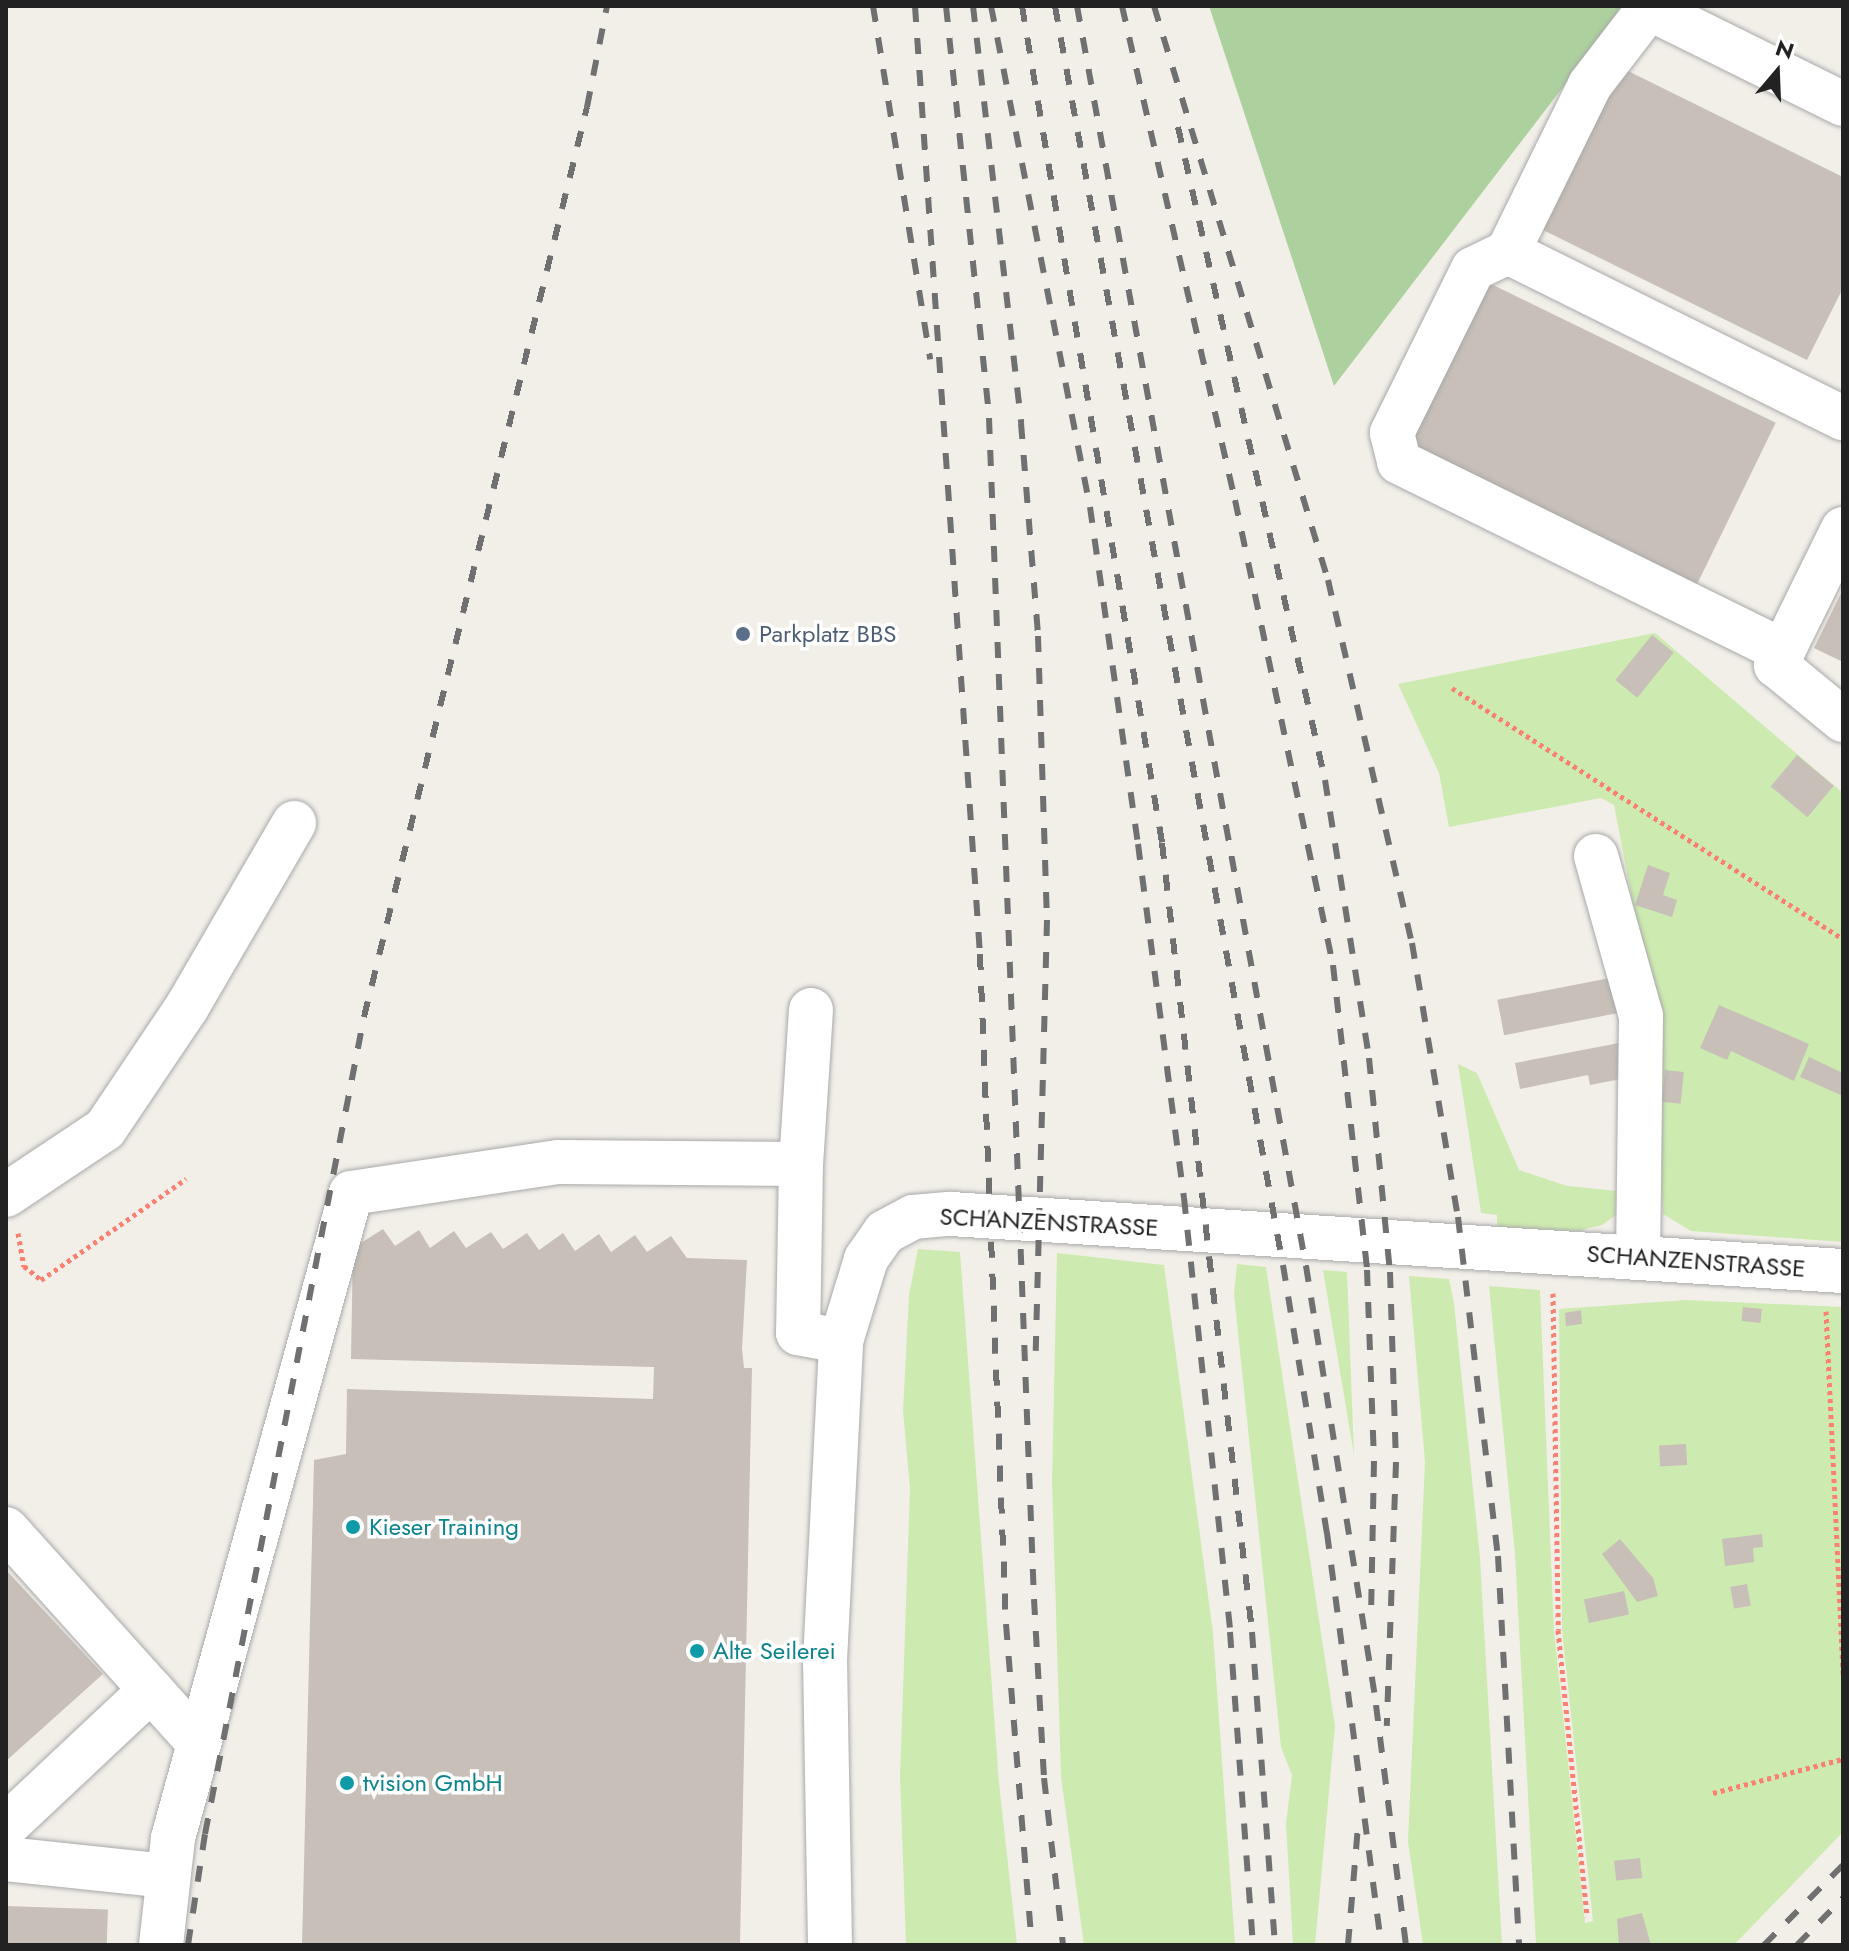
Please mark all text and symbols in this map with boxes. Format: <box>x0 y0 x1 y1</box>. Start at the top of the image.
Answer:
text: N <box>1771 31 1798 67</box>
north arrow <box>1737 32 1817 112</box>
place label: Parkplatz BBS <box>759 620 896 648</box>
marker: Parkplatz BBS <box>734 625 752 643</box>
street label: SCHANZENSTRASSE <box>939 1202 1159 1242</box>
street label: SCHANZENSTRASSE <box>1586 1239 1806 1283</box>
place label: Kieser Training <box>369 1513 519 1541</box>
marker: Kieser Training <box>344 1518 362 1536</box>
place label: Alte Seilerei <box>713 1637 836 1665</box>
marker: Alte Seilerei <box>688 1642 706 1660</box>
place label: tvision GmbH <box>363 1769 503 1797</box>
marker: tvision GmbH <box>338 1774 356 1792</box>

